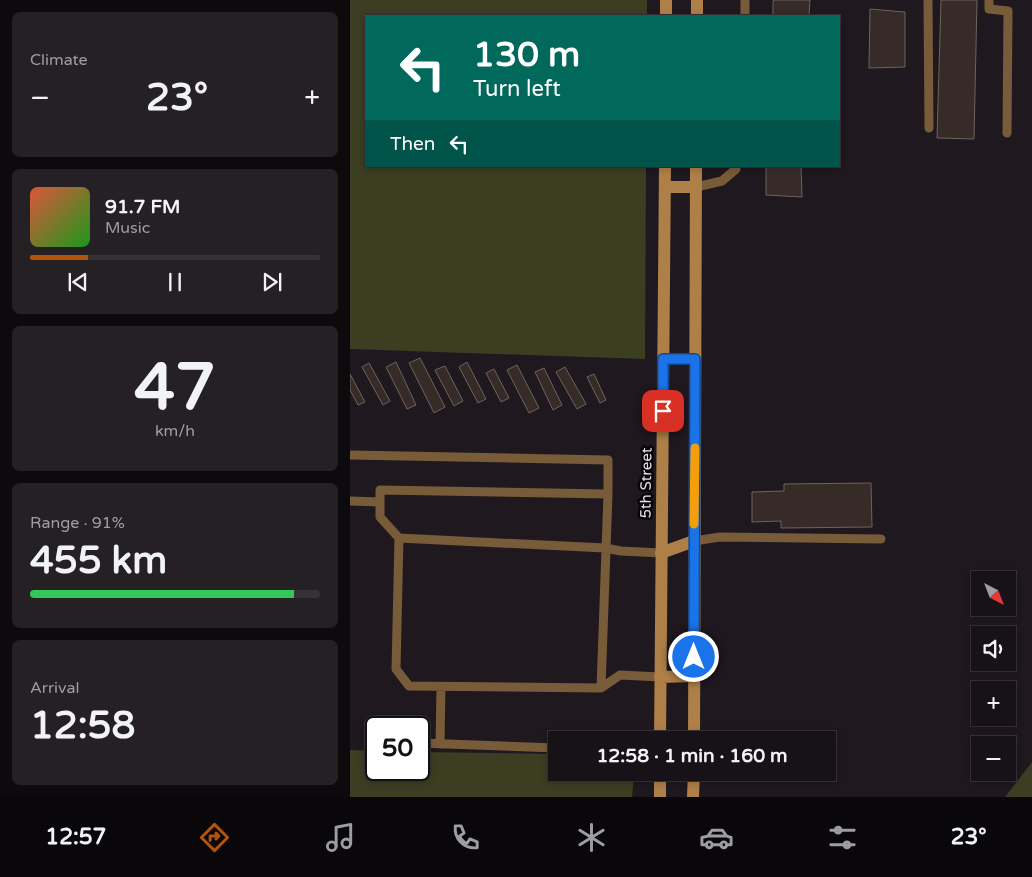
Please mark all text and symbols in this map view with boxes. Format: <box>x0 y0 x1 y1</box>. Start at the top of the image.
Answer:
text: 130 m <box>473 34 580 76</box>
icon: left <box>390 35 455 100</box>
text: Climate <box>30 50 88 70</box>
text: 23° <box>146 75 208 121</box>
text: Turn left <box>473 76 561 102</box>
text: − <box>30 81 50 115</box>
text: + <box>304 81 320 115</box>
icon: left <box>445 130 473 158</box>
text: Then <box>390 133 435 155</box>
text: 91.7 FM <box>105 196 180 218</box>
text: Music <box>105 218 150 238</box>
icon: previous <box>64 268 92 296</box>
icon: pause <box>161 268 189 296</box>
icon: next <box>258 268 286 296</box>
text: 47 <box>134 349 216 428</box>
pin <box>642 390 684 432</box>
icon: arrive <box>649 397 677 425</box>
text: km/h <box>155 421 195 441</box>
street label: 5th Street <box>636 447 656 519</box>
text: Range · 91% <box>30 513 125 533</box>
text: 455 km <box>30 538 167 584</box>
north arrow <box>971 571 1016 616</box>
map controls <box>971 571 1016 781</box>
button: sound <box>971 626 1016 671</box>
position arrow <box>667 630 719 682</box>
text: Arrival <box>30 678 79 698</box>
button: + <box>971 681 1016 726</box>
text: 12:58 <box>30 703 135 749</box>
speed limit sign: 50 <box>365 716 430 781</box>
button: − <box>971 736 1016 781</box>
text: 12:58 · 1 min · 160 m <box>596 745 788 767</box>
icon: directions <box>197 820 232 855</box>
icon: music <box>323 820 358 855</box>
icon: phone <box>448 820 483 855</box>
icon: climate <box>574 820 609 855</box>
icon: car <box>699 820 734 855</box>
icon: filters <box>825 820 860 855</box>
text: 12:57 <box>45 824 106 850</box>
text: 23° <box>951 824 987 850</box>

